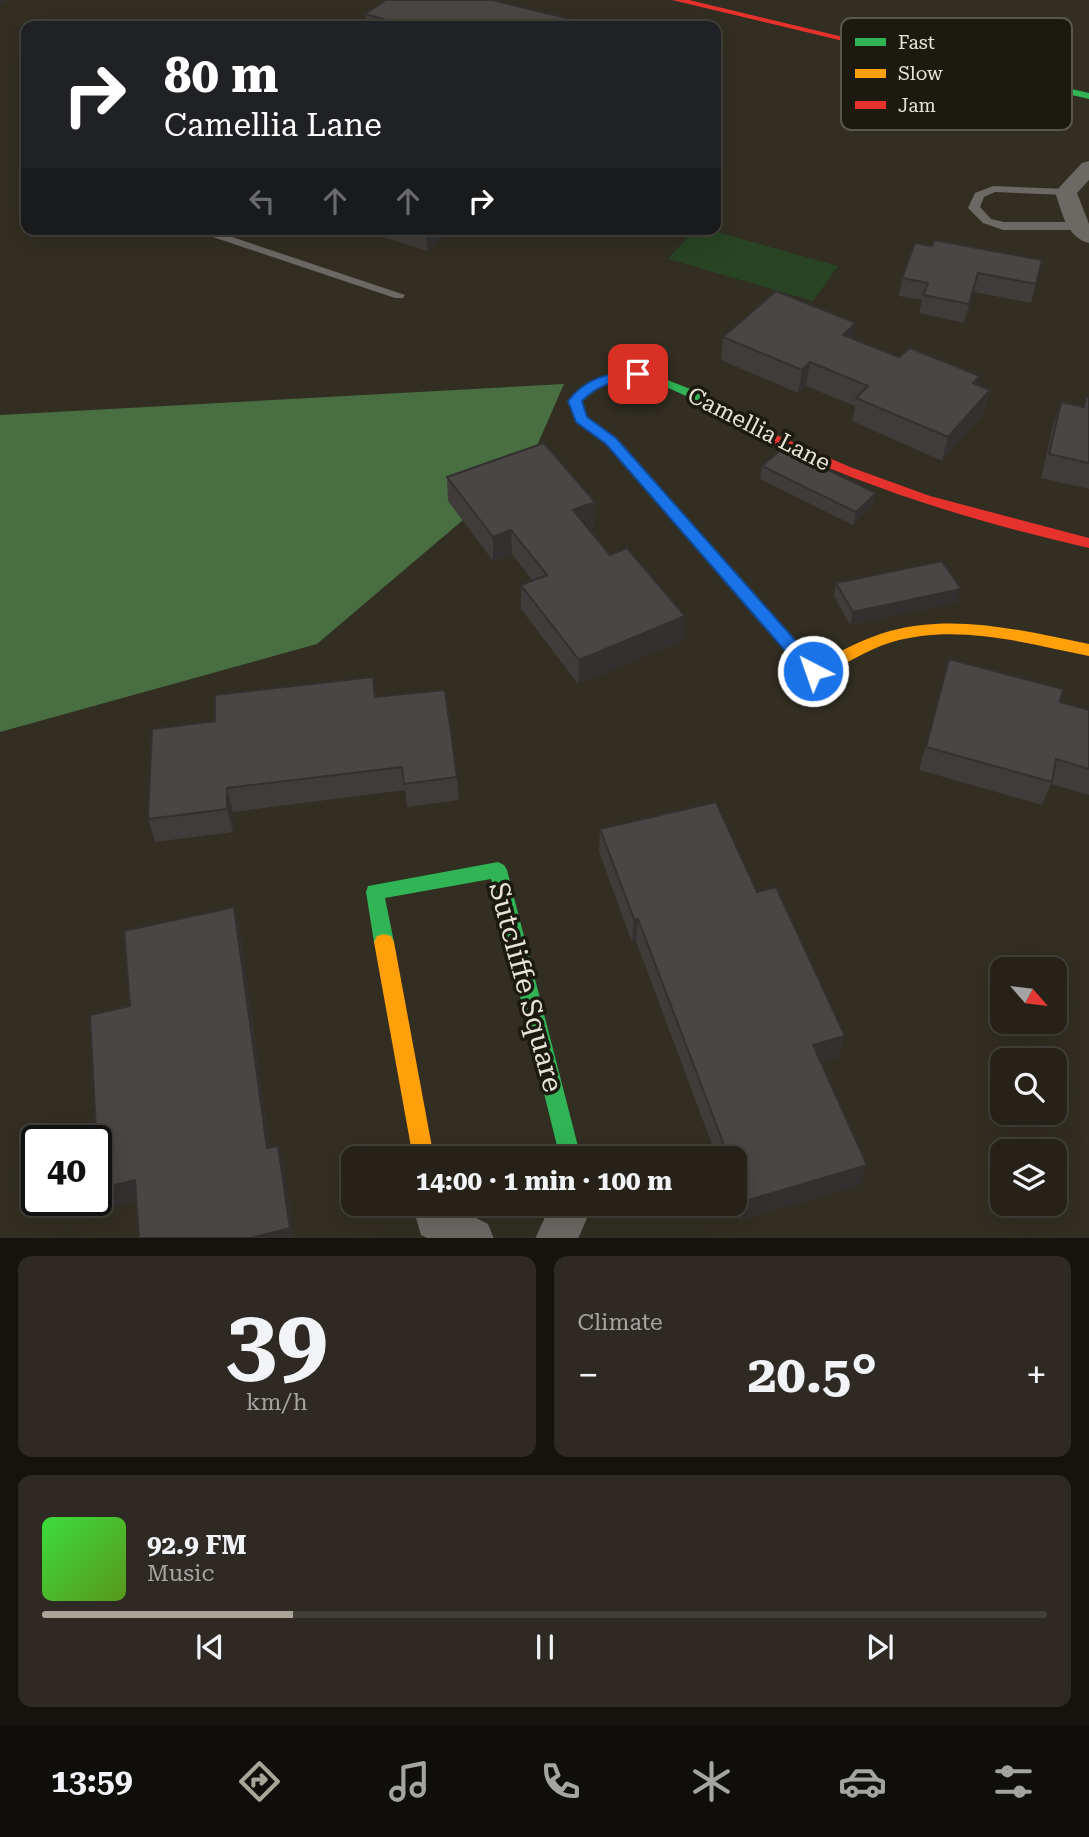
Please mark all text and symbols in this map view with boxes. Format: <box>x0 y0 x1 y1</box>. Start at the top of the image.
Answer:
legend <box>841 18 1072 130</box>
text: Fast <box>898 31 935 54</box>
text: 80 m <box>164 47 279 104</box>
icon: right <box>49 49 140 140</box>
text: Slow <box>898 62 943 85</box>
text: Jam <box>898 94 936 117</box>
text: Camellia Lane <box>164 106 382 144</box>
icon: left <box>243 182 281 220</box>
icon: ahead <box>316 182 354 220</box>
icon: ahead <box>389 182 427 220</box>
icon: right <box>462 182 500 220</box>
pin <box>608 344 668 404</box>
icon: arrive <box>619 355 657 393</box>
street label: Camellia Lane <box>683 381 835 477</box>
position arrow <box>776 634 850 708</box>
street label: Sutcliffe Square <box>482 878 570 1096</box>
north arrow <box>990 957 1068 1034</box>
map controls <box>990 957 1067 1216</box>
button: search <box>990 1048 1067 1125</box>
speed limit sign: 40 <box>21 1125 112 1216</box>
button: layers <box>990 1139 1067 1216</box>
text: 14:00 · 1 min · 100 m <box>416 1166 672 1196</box>
text: 39 <box>226 1290 328 1396</box>
text: Climate <box>578 1309 663 1336</box>
text: 20.5° <box>747 1344 877 1405</box>
text: − <box>578 1353 599 1397</box>
text: + <box>1026 1353 1047 1397</box>
text: km/h <box>246 1389 308 1416</box>
text: 92.9 FM <box>147 1530 247 1560</box>
text: Music <box>147 1560 214 1587</box>
icon: previous <box>191 1628 229 1666</box>
icon: pause <box>526 1628 564 1666</box>
icon: next <box>861 1628 899 1666</box>
icon: directions <box>235 1757 284 1806</box>
icon: music <box>385 1757 434 1806</box>
icon: phone <box>536 1757 585 1806</box>
icon: climate <box>687 1757 736 1806</box>
icon: car <box>838 1757 887 1806</box>
icon: filters <box>989 1757 1038 1806</box>
text: 13:59 <box>51 1762 133 1800</box>

